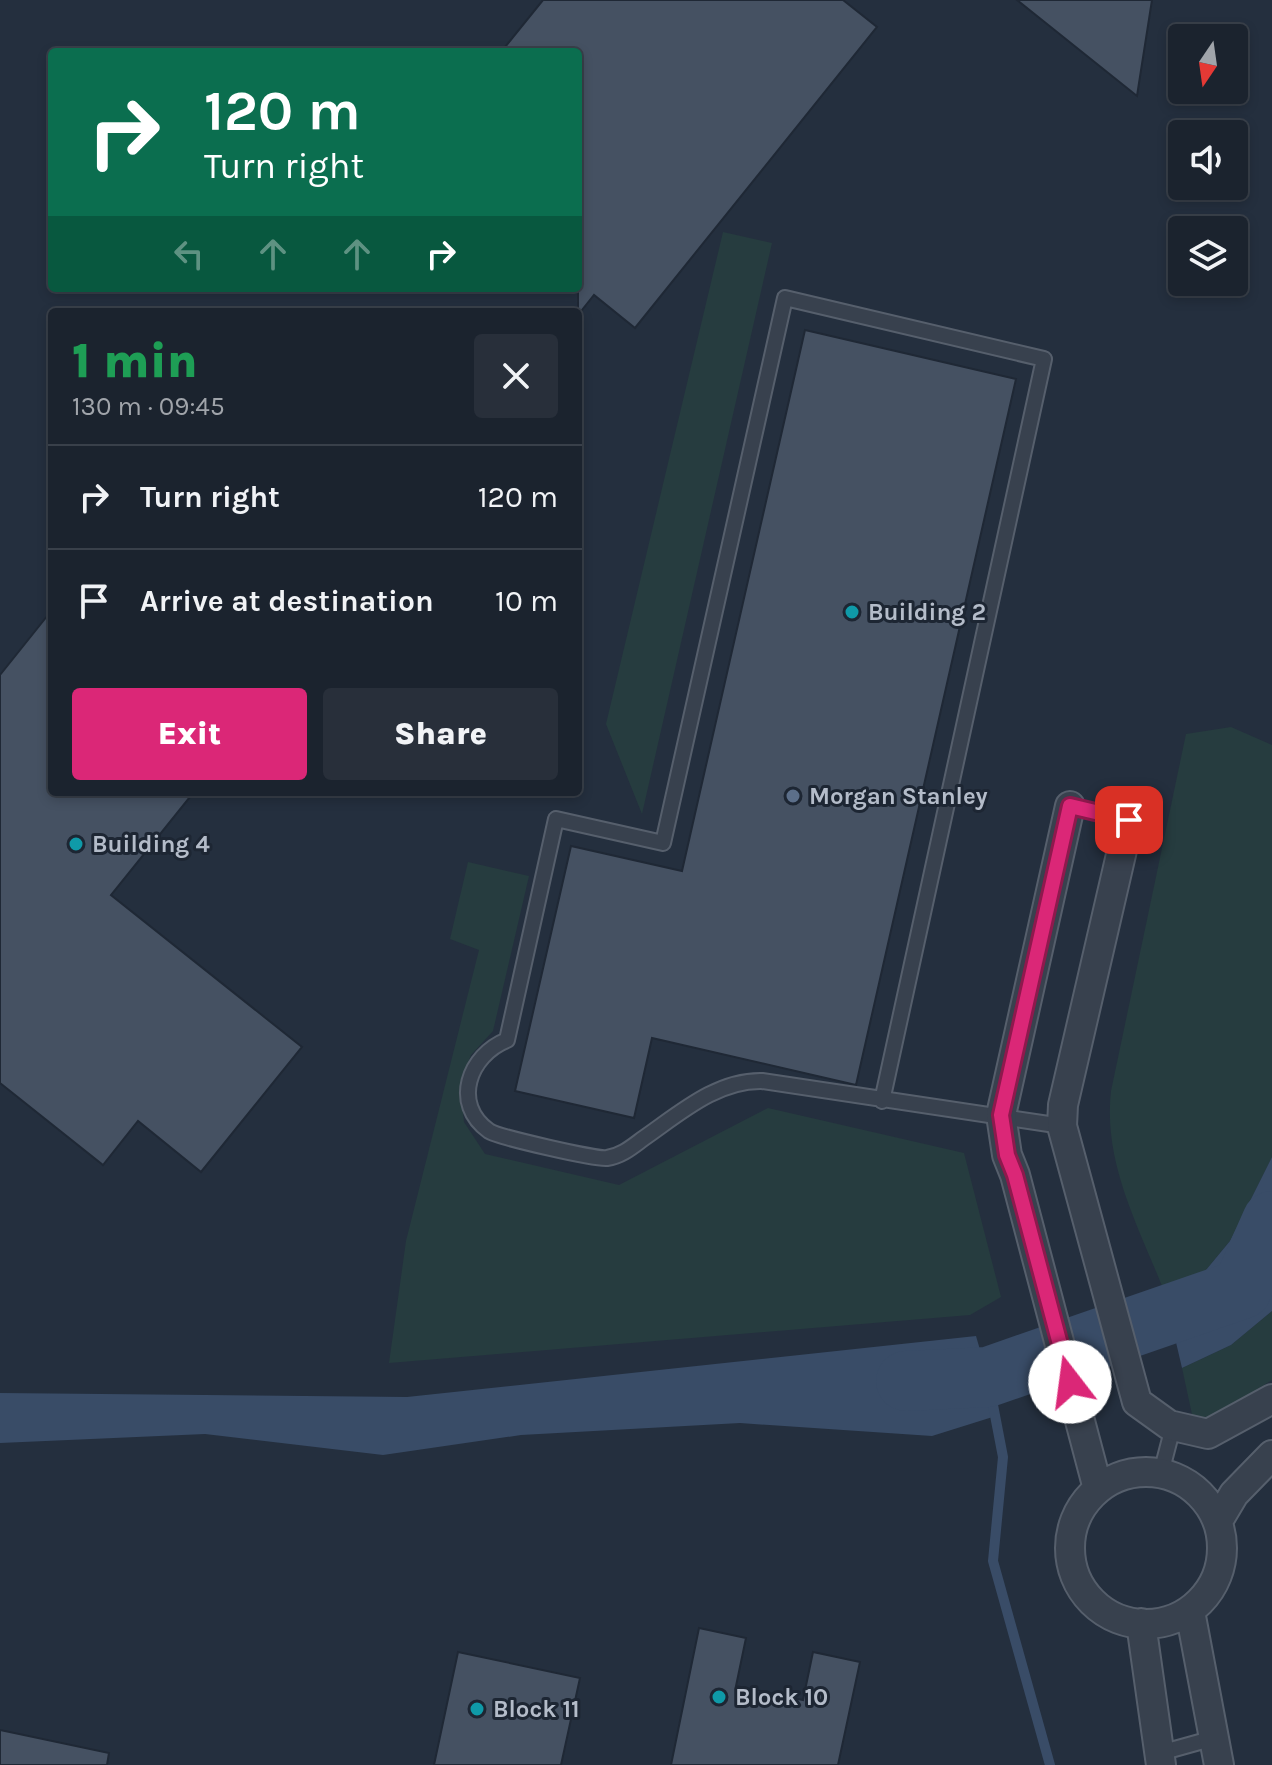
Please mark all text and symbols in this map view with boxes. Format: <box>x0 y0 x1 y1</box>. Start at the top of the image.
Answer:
north arrow <box>1168 24 1248 104</box>
map controls <box>1168 24 1248 296</box>
text: 120 m <box>204 78 361 143</box>
icon: right <box>72 80 176 184</box>
button: sound <box>1168 120 1248 200</box>
text: Turn right <box>204 145 364 187</box>
button: layers <box>1168 216 1248 296</box>
icon: left <box>167 232 211 276</box>
icon: ahead <box>251 232 295 276</box>
icon: ahead <box>335 232 379 276</box>
icon: right <box>419 232 463 276</box>
text: 1 min <box>72 333 198 389</box>
button: close <box>474 334 558 418</box>
text: 130 m · 09:45 <box>72 391 225 422</box>
icon: right <box>72 475 116 519</box>
text: Turn right <box>140 479 280 515</box>
text: 120 m <box>478 479 558 515</box>
icon: arrive <box>72 579 116 623</box>
text: Arrive at destination <box>140 583 434 619</box>
text: 10 m <box>495 583 558 619</box>
place label: Building 2 <box>868 598 986 626</box>
marker: Building 2 <box>843 603 861 621</box>
button: Exit <box>72 688 307 780</box>
button: Share <box>323 688 558 780</box>
place label: Morgan Stanley <box>809 782 988 810</box>
pin <box>1095 786 1163 854</box>
marker: Morgan Stanley <box>784 787 802 805</box>
icon: arrive <box>1107 798 1151 842</box>
place label: Building 4 <box>92 830 210 858</box>
marker: Building 4 <box>67 835 85 853</box>
position arrow <box>1028 1340 1112 1424</box>
place label: Block 10 <box>735 1683 828 1711</box>
marker: Block 10 <box>710 1688 728 1706</box>
place label: Block 11 <box>493 1695 580 1723</box>
marker: Block 11 <box>468 1700 486 1718</box>

